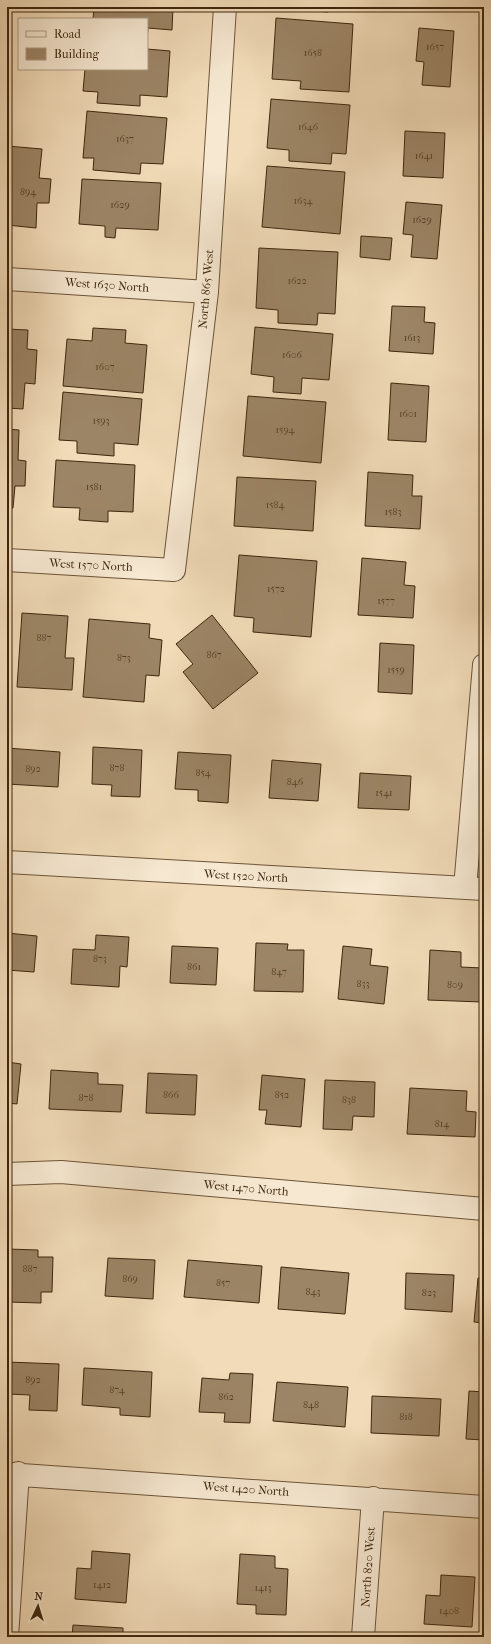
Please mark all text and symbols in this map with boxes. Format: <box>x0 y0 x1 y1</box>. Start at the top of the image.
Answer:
legend <box>18 18 148 70</box>
text: Road <box>54 27 81 41</box>
house number: 1657 <box>426 41 444 53</box>
text: Building <box>54 47 99 61</box>
house number: 1658 <box>304 47 322 59</box>
house number: 1646 <box>298 121 319 133</box>
house number: 1637 <box>116 133 134 145</box>
house number: 1641 <box>415 150 433 162</box>
house number: 894 <box>20 186 37 198</box>
house number: 1634 <box>294 195 314 207</box>
house number: 1629 <box>110 199 130 211</box>
house number: 1629 <box>412 214 432 226</box>
street label: North 865 West <box>196 248 217 329</box>
street label: West 1630 North <box>64 275 150 295</box>
house number: 1622 <box>287 275 307 287</box>
house number: 1613 <box>404 332 420 344</box>
house number: 1606 <box>282 349 303 361</box>
house number: 1607 <box>95 361 115 373</box>
house number: 1601 <box>399 408 417 420</box>
house number: 1593 <box>92 415 110 427</box>
house number: 1594 <box>276 424 296 436</box>
house number: 1581 <box>86 481 102 493</box>
house number: 1584 <box>266 499 285 511</box>
house number: 1583 <box>385 506 401 518</box>
street label: West 1570 North <box>48 556 133 574</box>
house number: 1572 <box>267 583 285 595</box>
house number: 1577 <box>377 595 395 607</box>
house number: 887 <box>37 632 52 644</box>
house number: 867 <box>206 649 222 661</box>
house number: 873 <box>117 652 131 664</box>
house number: 1559 <box>387 664 405 676</box>
house number: 878 <box>110 762 124 774</box>
house number: 892 <box>25 763 41 775</box>
house number: 854 <box>195 767 212 779</box>
house number: 846 <box>287 776 304 788</box>
house number: 1541 <box>375 787 393 799</box>
street label: West 1520 North <box>203 867 289 885</box>
house number: 873 <box>93 953 107 965</box>
house number: 861 <box>187 961 201 973</box>
house number: 847 <box>271 966 287 978</box>
house number: 833 <box>356 978 370 990</box>
house number: 809 <box>447 979 463 991</box>
house number: 866 <box>163 1089 180 1101</box>
house number: 852 <box>275 1089 289 1101</box>
house number: 878 <box>79 1092 93 1104</box>
house number: 838 <box>342 1094 356 1106</box>
house number: 814 <box>435 1118 450 1130</box>
street label: West 1470 North <box>202 1177 289 1199</box>
house number: 887 <box>23 1263 38 1275</box>
house number: 869 <box>122 1273 138 1285</box>
house number: 857 <box>216 1277 230 1289</box>
house number: 843 <box>306 1286 320 1298</box>
house number: 823 <box>422 1287 436 1299</box>
house number: 892 <box>25 1374 41 1386</box>
house number: 874 <box>109 1384 126 1396</box>
house number: 862 <box>218 1391 234 1403</box>
house number: 848 <box>303 1399 319 1411</box>
house number: 818 <box>399 1411 413 1423</box>
street label: West 1420 North <box>202 1479 290 1499</box>
street label: North 820 West <box>358 1526 378 1608</box>
house number: 1412 <box>93 1579 111 1591</box>
house number: 1413 <box>254 1582 272 1594</box>
north arrow <box>18 1586 58 1626</box>
text: N <box>34 1590 44 1603</box>
house number: 1408 <box>439 1605 459 1617</box>

